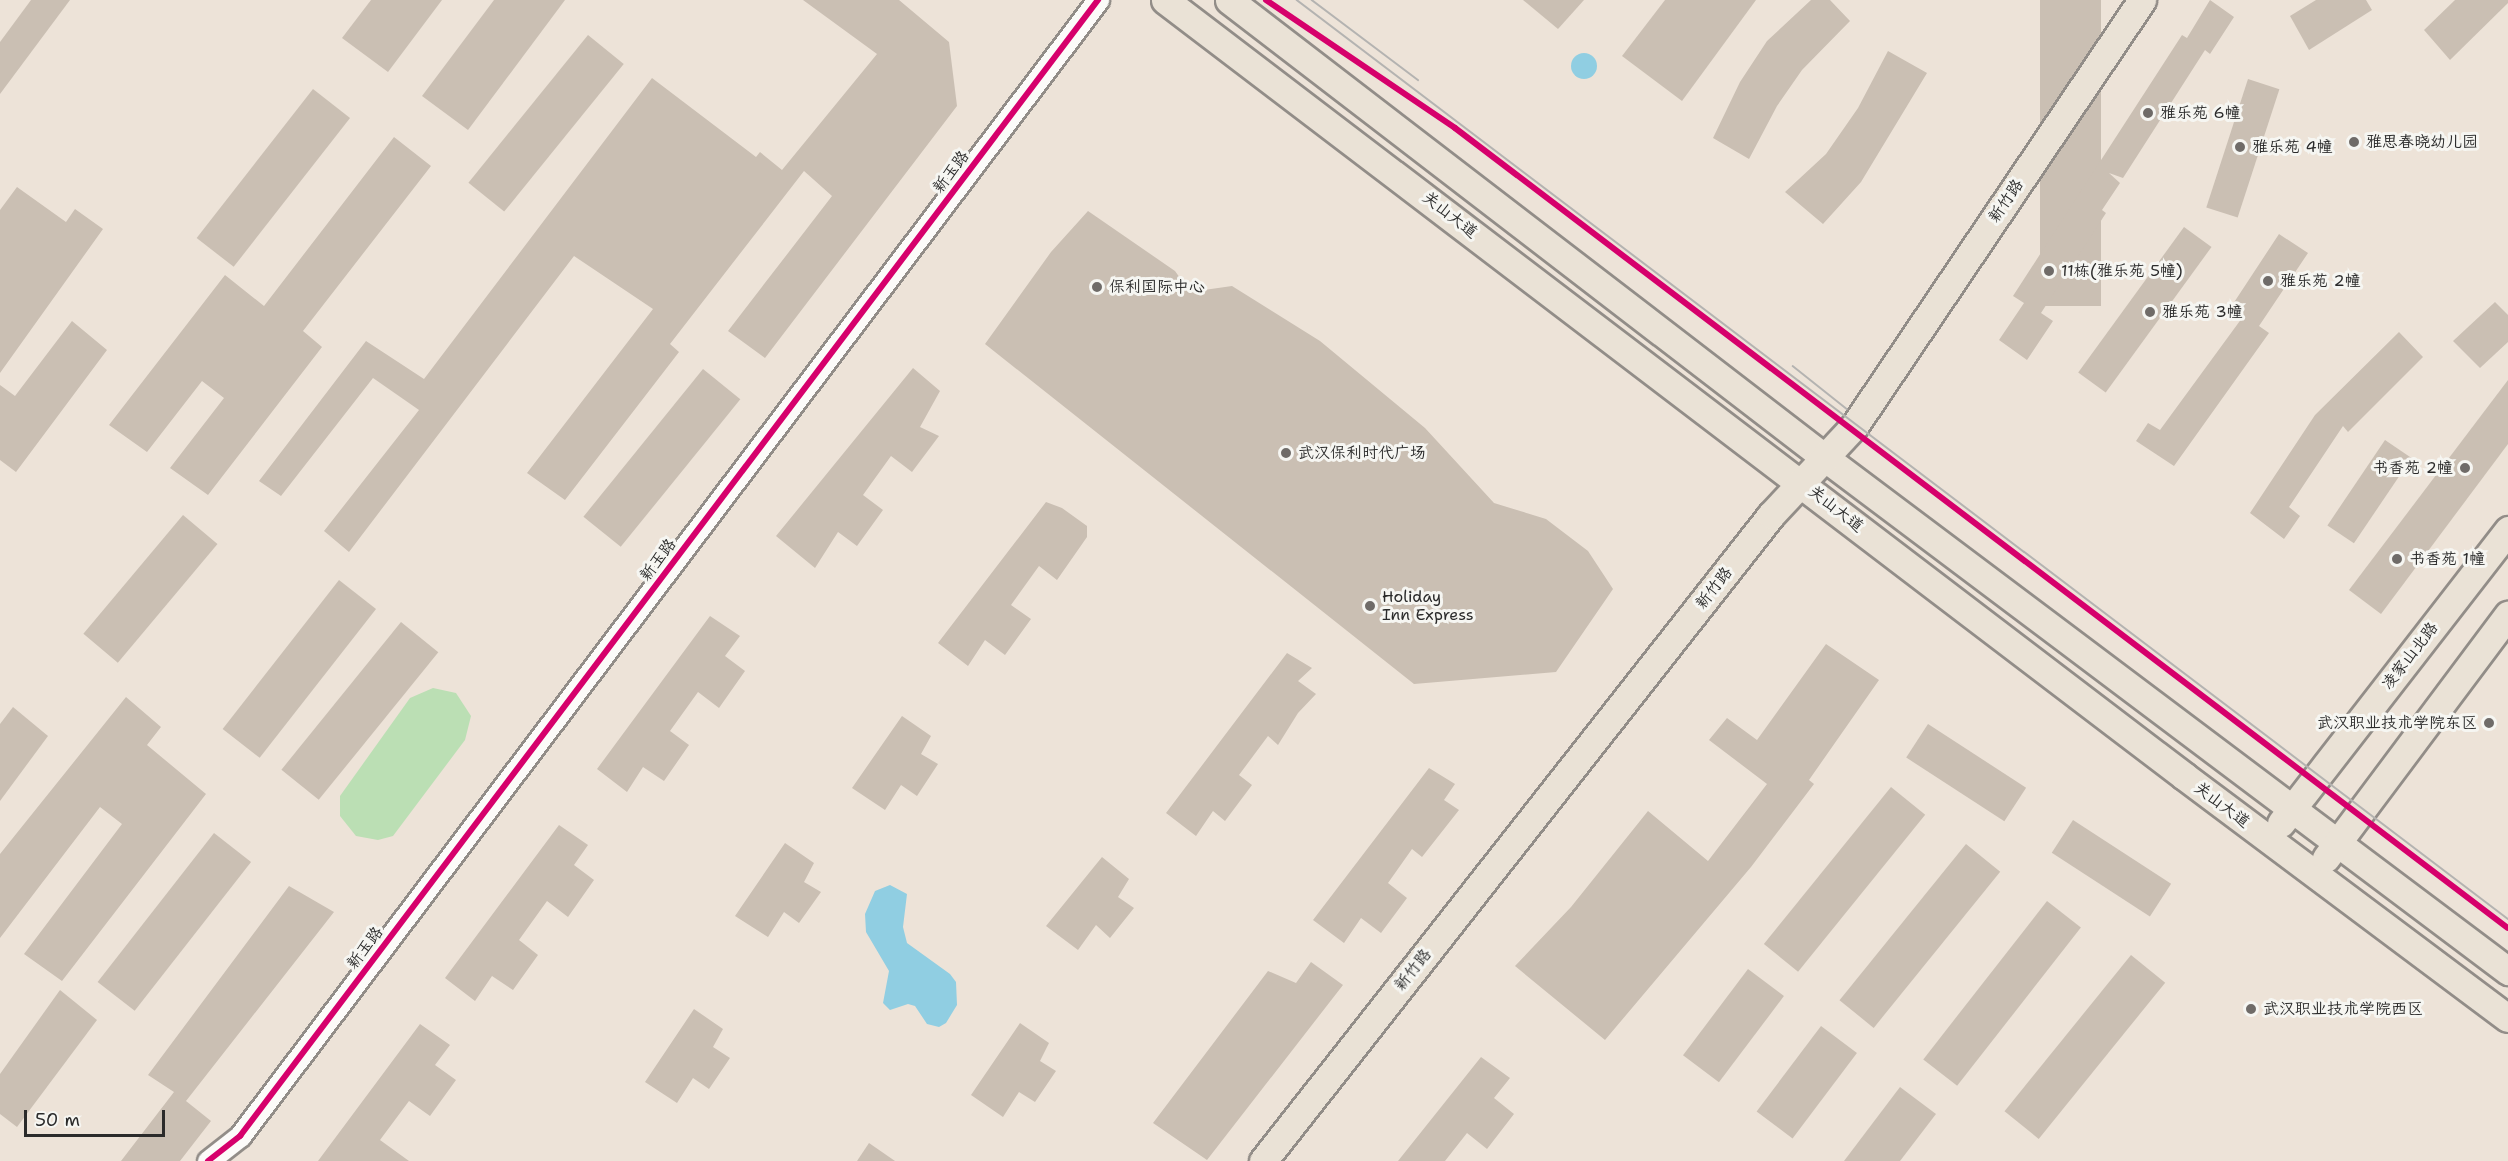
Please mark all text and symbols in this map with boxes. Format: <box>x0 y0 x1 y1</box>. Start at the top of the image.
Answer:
place label: 雅乐苑 6幢 <box>2160 103 2241 123</box>
marker: 雅乐苑 6幢 <box>2141 106 2155 120</box>
place label: 雅思春晓幼儿园 <box>2366 132 2478 152</box>
marker: 雅思春晓幼儿园 <box>2347 135 2361 149</box>
place label: 雅乐苑 4幢 <box>2252 137 2333 157</box>
marker: 雅乐苑 4幢 <box>2233 140 2247 154</box>
street label: 新玉路 <box>929 147 973 197</box>
street label: 新竹路 <box>1985 176 2027 226</box>
street label: 关山大道 <box>1419 188 1481 242</box>
place label: 11栋(雅乐苑 5幢) <box>2061 261 2183 281</box>
marker: 11栋(雅乐苑 5幢) <box>2042 264 2056 278</box>
place label: 雅乐苑 2幢 <box>2280 271 2361 291</box>
marker: 雅乐苑 2幢 <box>2261 274 2275 288</box>
place label: 保利国际中心 <box>1109 277 1205 297</box>
marker: 保利国际中心 <box>1090 280 1104 294</box>
place label: 雅乐苑 3幢 <box>2162 302 2243 322</box>
marker: 雅乐苑 3幢 <box>2143 305 2157 319</box>
place label: 武汉保利时代广场 <box>1298 443 1426 463</box>
marker: 武汉保利时代广场 <box>1279 446 1293 460</box>
place label: 书香苑 2幢 <box>2372 458 2453 478</box>
marker: 书香苑 2幢 <box>2458 461 2472 475</box>
street label: 关山大道 <box>1805 482 1867 536</box>
street label: 新玉路 <box>636 535 680 585</box>
place label: 书香苑 1幢 <box>2409 549 2485 569</box>
marker: 书香苑 1幢 <box>2390 552 2404 566</box>
street label: 新竹路 <box>1692 563 1736 613</box>
place label: Holiday Inn Express <box>1382 587 1474 625</box>
marker: Holiday Inn Express <box>1363 599 1377 613</box>
street label: 凌家山北路 <box>2378 619 2442 693</box>
place label: 武汉职业技术学院东区 <box>2317 713 2477 733</box>
marker: 武汉职业技术学院东区 <box>2482 716 2496 730</box>
street label: 关山大道 <box>2191 778 2253 832</box>
street label: 新玉路 <box>343 923 387 973</box>
street label: 新竹路 <box>1391 945 1435 995</box>
place label: 武汉职业技术学院西区 <box>2263 999 2423 1019</box>
marker: 武汉职业技术学院西区 <box>2244 1002 2258 1016</box>
scale bar <box>27 1098 168 1136</box>
text: 50 m <box>35 1108 80 1132</box>

